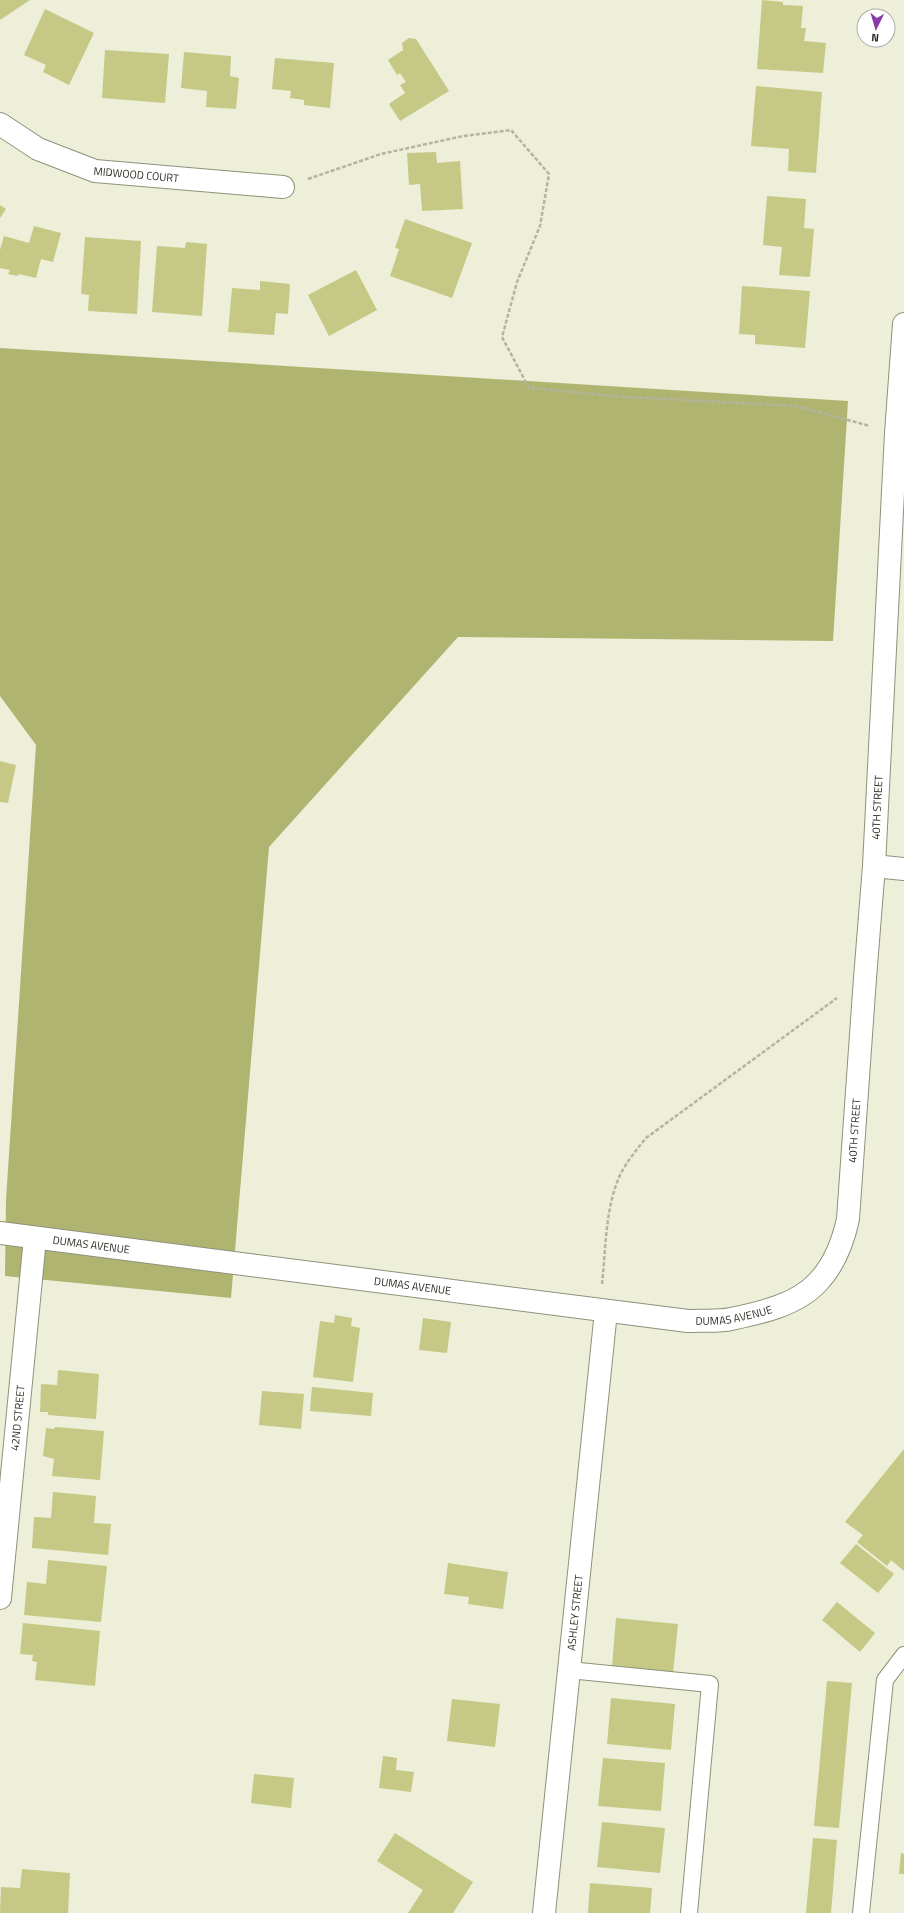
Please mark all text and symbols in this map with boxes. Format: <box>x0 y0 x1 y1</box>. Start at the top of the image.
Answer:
north arrow <box>856 8 896 48</box>
text: N <box>871 30 880 46</box>
street label: MIDWOOD COURT <box>93 163 180 186</box>
street label: 40TH STREET <box>867 775 887 840</box>
street label: 40TH STREET <box>844 1098 865 1163</box>
street label: DUMAS AVENUE <box>52 1232 131 1258</box>
street label: DUMAS AVENUE <box>373 1273 452 1299</box>
street label: DUMAS AVENUE <box>695 1301 774 1329</box>
street label: 42ND STREET <box>6 1384 29 1451</box>
street label: ASHLEY STREET <box>563 1574 587 1651</box>

